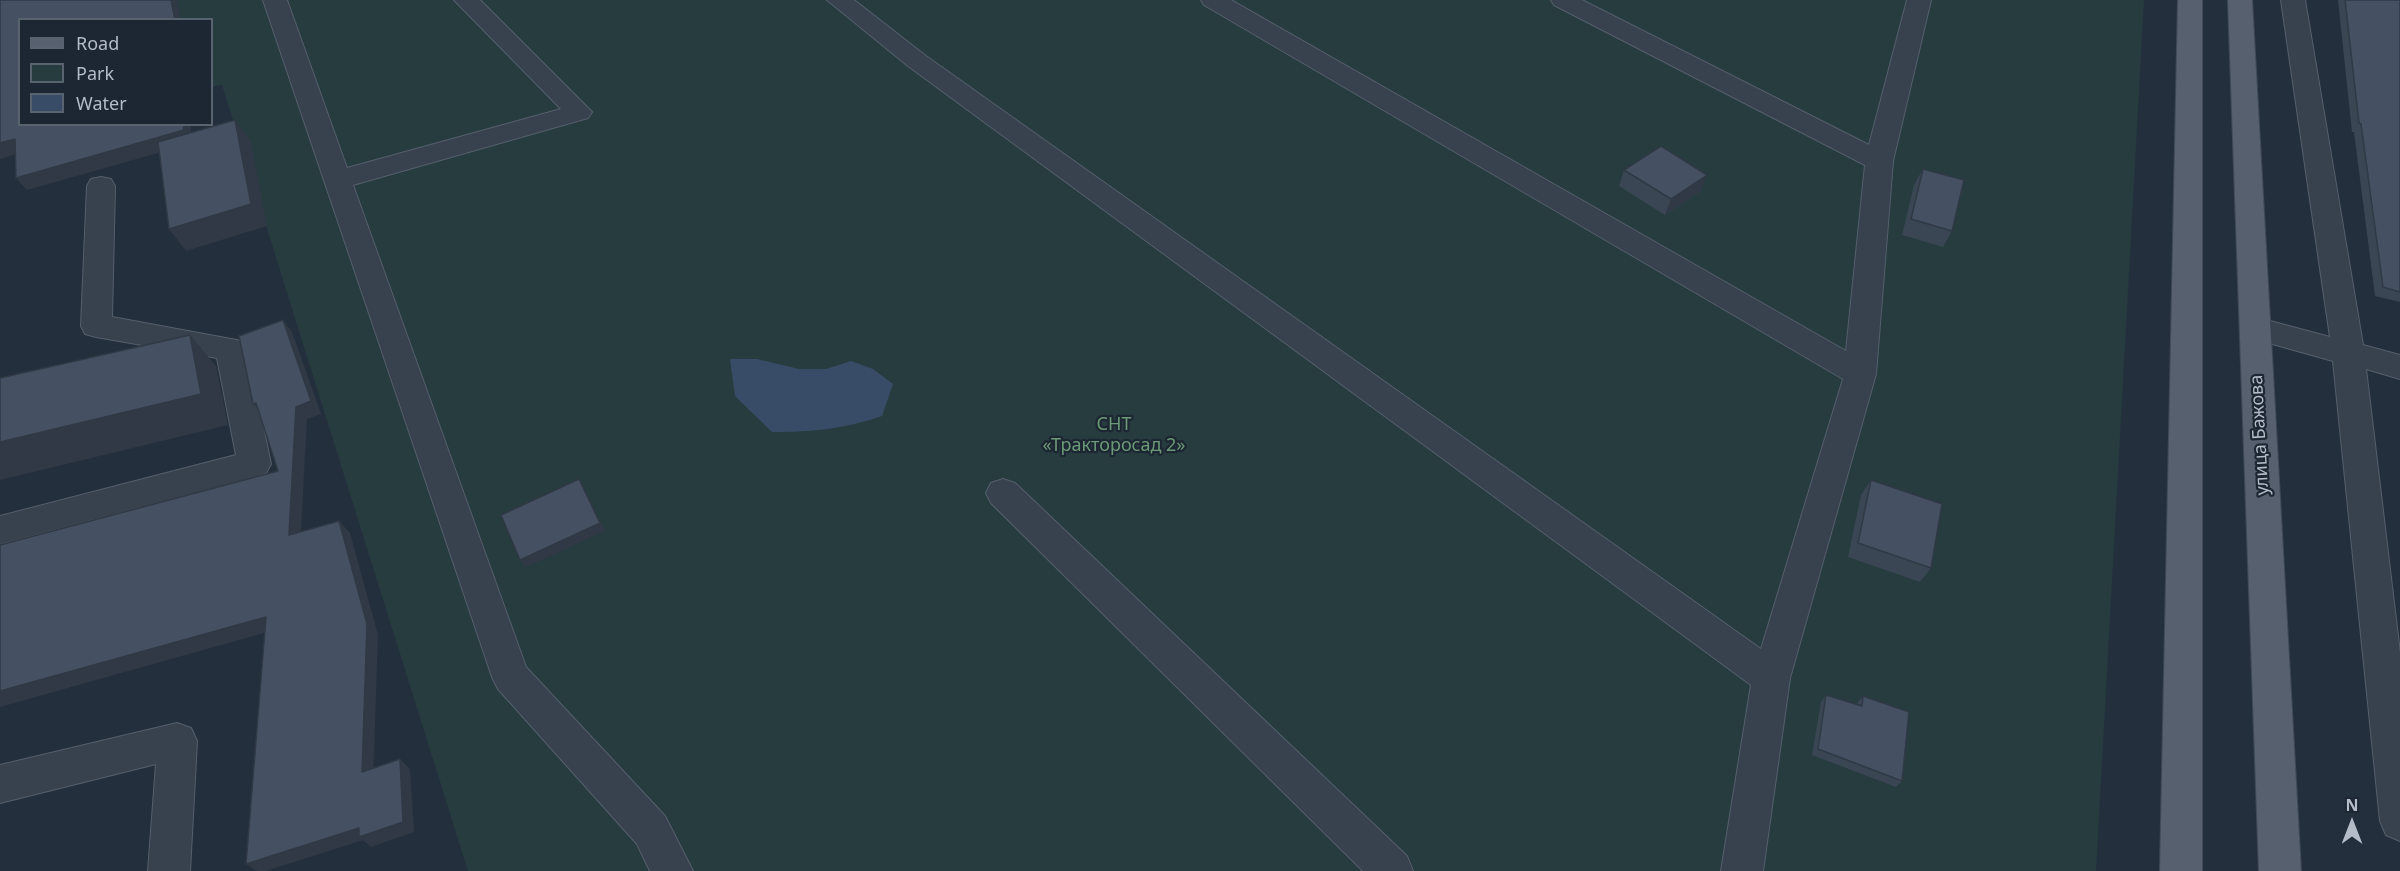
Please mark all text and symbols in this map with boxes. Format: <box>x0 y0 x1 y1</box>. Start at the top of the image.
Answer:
legend <box>18 18 213 126</box>
text: Road <box>76 31 119 55</box>
text: Park <box>76 61 114 85</box>
text: Water <box>76 91 127 115</box>
street label: улица Бажова <box>2246 374 2274 496</box>
park label: СНТ «Тракторосад 2» <box>1042 414 1186 456</box>
north arrow <box>2322 793 2382 853</box>
text: N <box>2345 794 2359 816</box>

